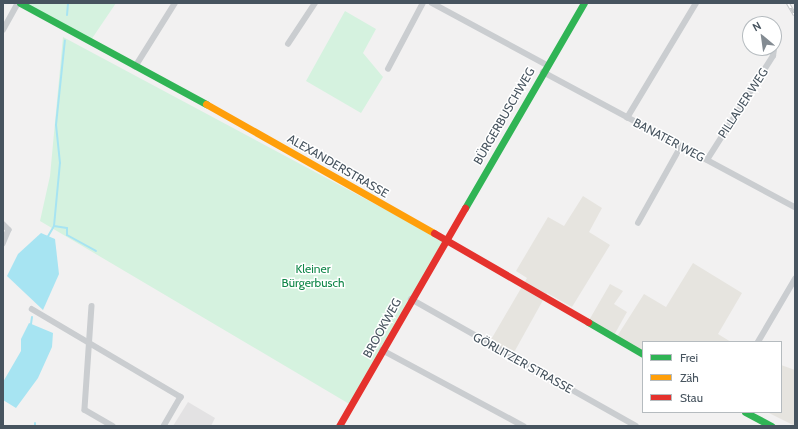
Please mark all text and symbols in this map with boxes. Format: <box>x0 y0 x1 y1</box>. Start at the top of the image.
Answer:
north arrow <box>742 16 782 56</box>
text: N <box>750 18 763 34</box>
street label: BÜRGERBUSCHWEG <box>470 65 538 167</box>
street label: PILLAUER WEG <box>715 65 771 141</box>
street label: BANATER WEG <box>631 115 707 165</box>
street label: ALEXANDERSTRASSE <box>285 131 391 201</box>
park label: Kleiner Bürgerbusch <box>282 262 344 290</box>
street label: BROOKWEG <box>360 296 404 360</box>
street label: GÖRLITZER STRASSE <box>471 330 575 396</box>
legend <box>642 341 782 413</box>
text: Frei <box>680 350 698 365</box>
text: Zäh <box>680 370 699 385</box>
text: Stau <box>680 390 703 405</box>

